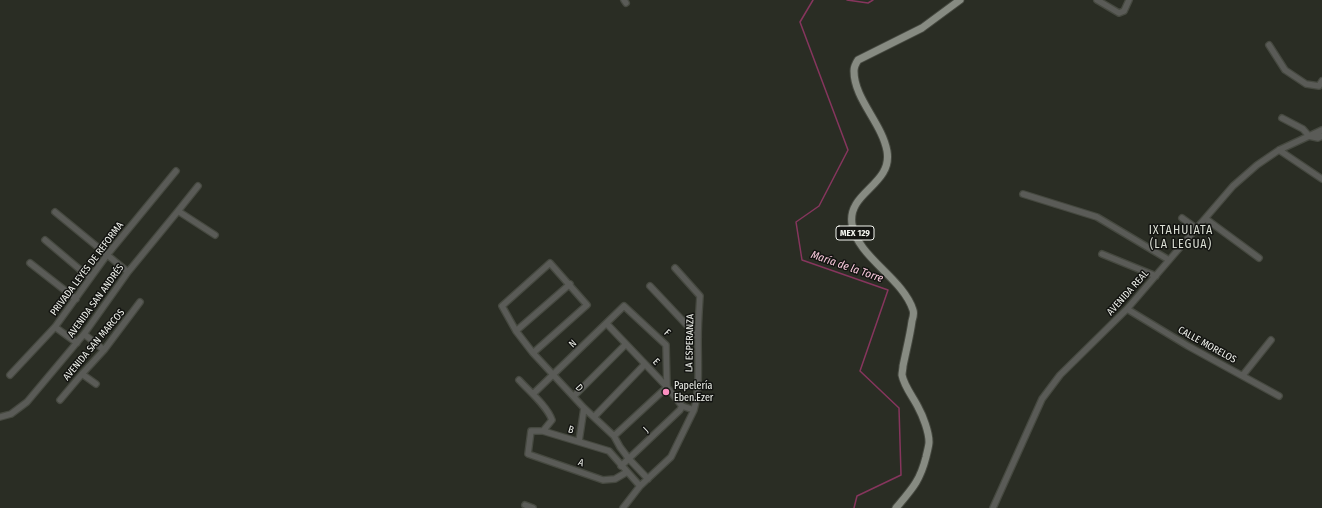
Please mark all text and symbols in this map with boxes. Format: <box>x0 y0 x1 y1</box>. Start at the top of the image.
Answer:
street label: PRIVADA LEYES DE REFORMA <box>48 220 126 318</box>
district label: IXTAHUIATA (LA LEGUA) <box>1149 224 1213 252</box>
road number: MEX 129 <box>836 226 874 240</box>
water label: María de la Torre <box>809 248 885 286</box>
street label: AVENIDA SAN ANDRÉS <box>65 262 127 340</box>
street label: AVENIDA REAL <box>1105 268 1151 318</box>
street label: AVENIDA SAN MARCOS <box>61 307 127 383</box>
street label: LA ESPERANZA <box>683 314 697 372</box>
street label: CALLE MORELOS <box>1176 324 1238 366</box>
street label: F <box>661 327 673 339</box>
street label: N <box>567 338 579 350</box>
street label: E <box>650 356 662 368</box>
place label: Papelería Eben.Ezer <box>674 380 713 404</box>
street label: D <box>573 382 585 394</box>
marker: Papelería Eben.Ezer <box>661 387 671 397</box>
street label: B <box>567 423 575 437</box>
street label: J <box>641 425 651 435</box>
street label: A <box>577 456 585 470</box>

